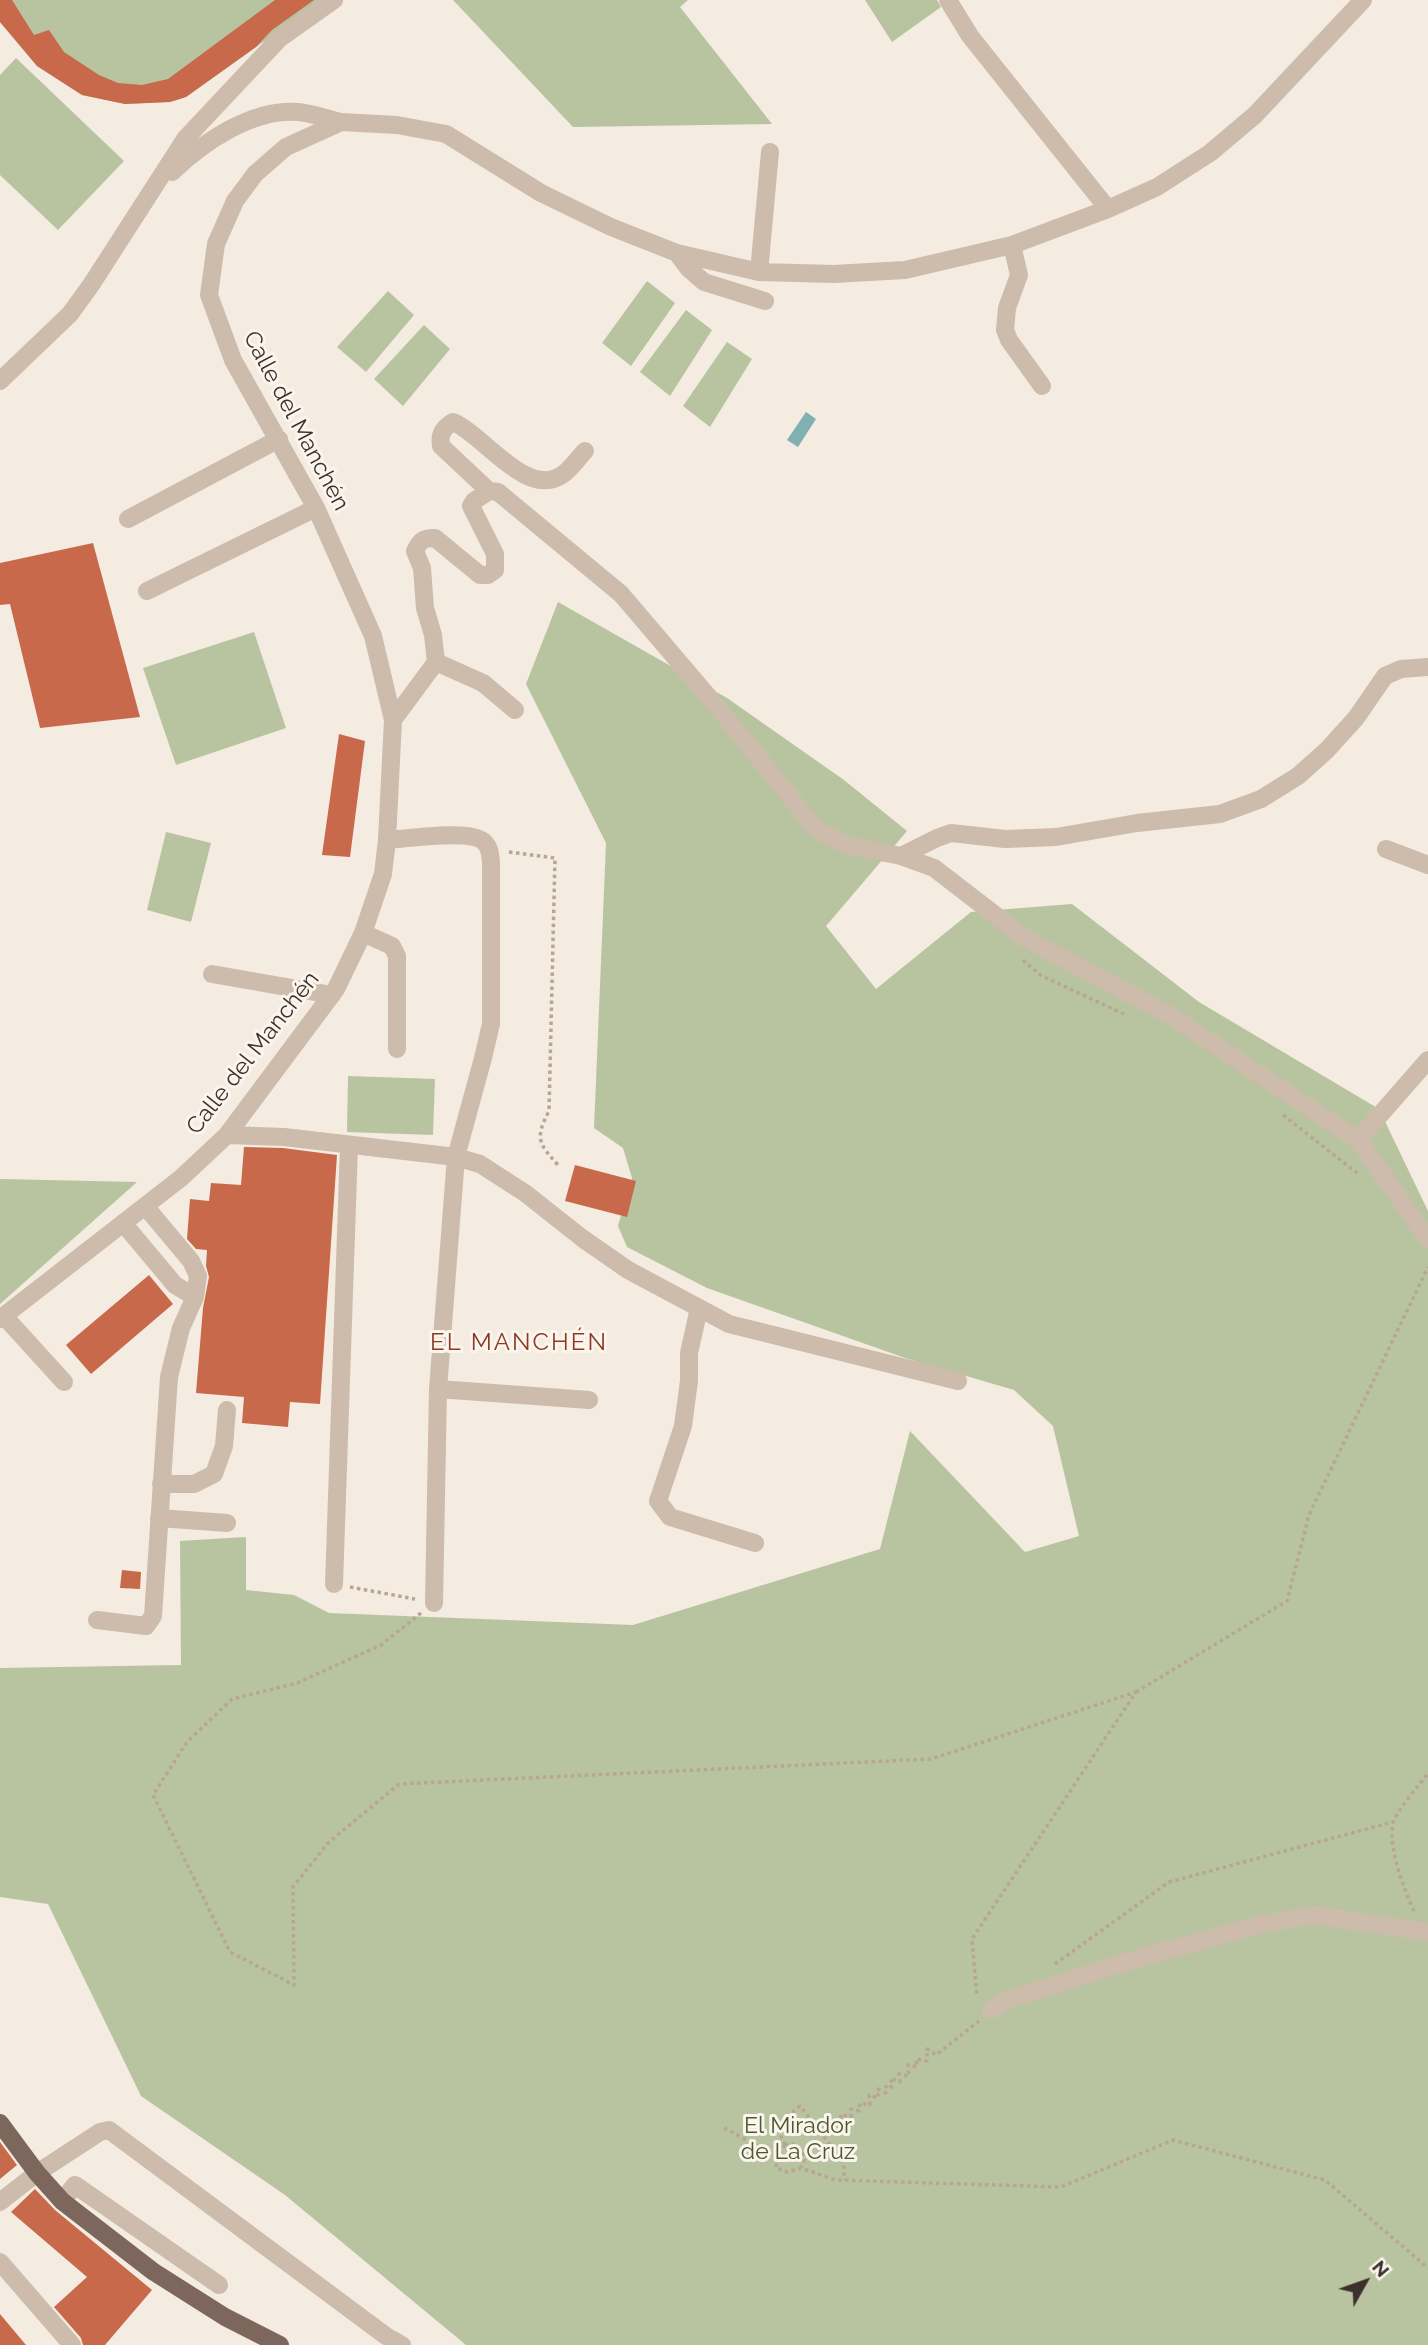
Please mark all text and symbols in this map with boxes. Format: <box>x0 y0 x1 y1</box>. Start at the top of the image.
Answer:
street label: Calle del Manchén <box>237 327 355 515</box>
street label: Calle del Manchén <box>181 966 325 1140</box>
district label: EL MANCHÉN <box>431 1329 607 1357</box>
park label: El Mirador de La Cruz <box>741 2112 855 2166</box>
north arrow <box>1330 2247 1400 2317</box>
text: N <box>1368 2256 1394 2281</box>

